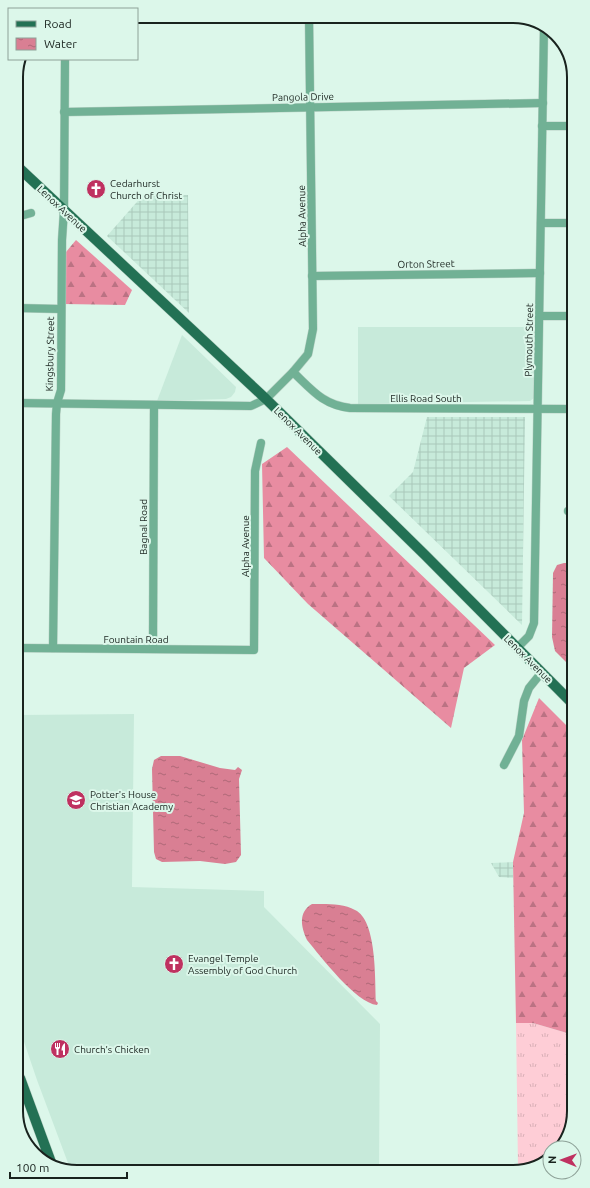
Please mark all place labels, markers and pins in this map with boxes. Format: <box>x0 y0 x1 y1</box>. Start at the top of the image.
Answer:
church icon: Cedarhurst Church of Christ <box>85 178 107 200</box>
place label: Cedarhurst Church of Christ <box>110 178 182 201</box>
school or university icon: Potter's House Christian Academy <box>65 789 87 811</box>
place label: Potter's House Christian Academy <box>90 789 173 812</box>
church icon: Evangel Temple Assembly of God Church <box>163 953 185 975</box>
place label: Evangel Temple Assembly of God Church <box>188 953 297 976</box>
restaurant icon: Church's Chicken <box>49 1038 71 1060</box>
place label: Church's Chicken <box>74 1044 150 1055</box>

